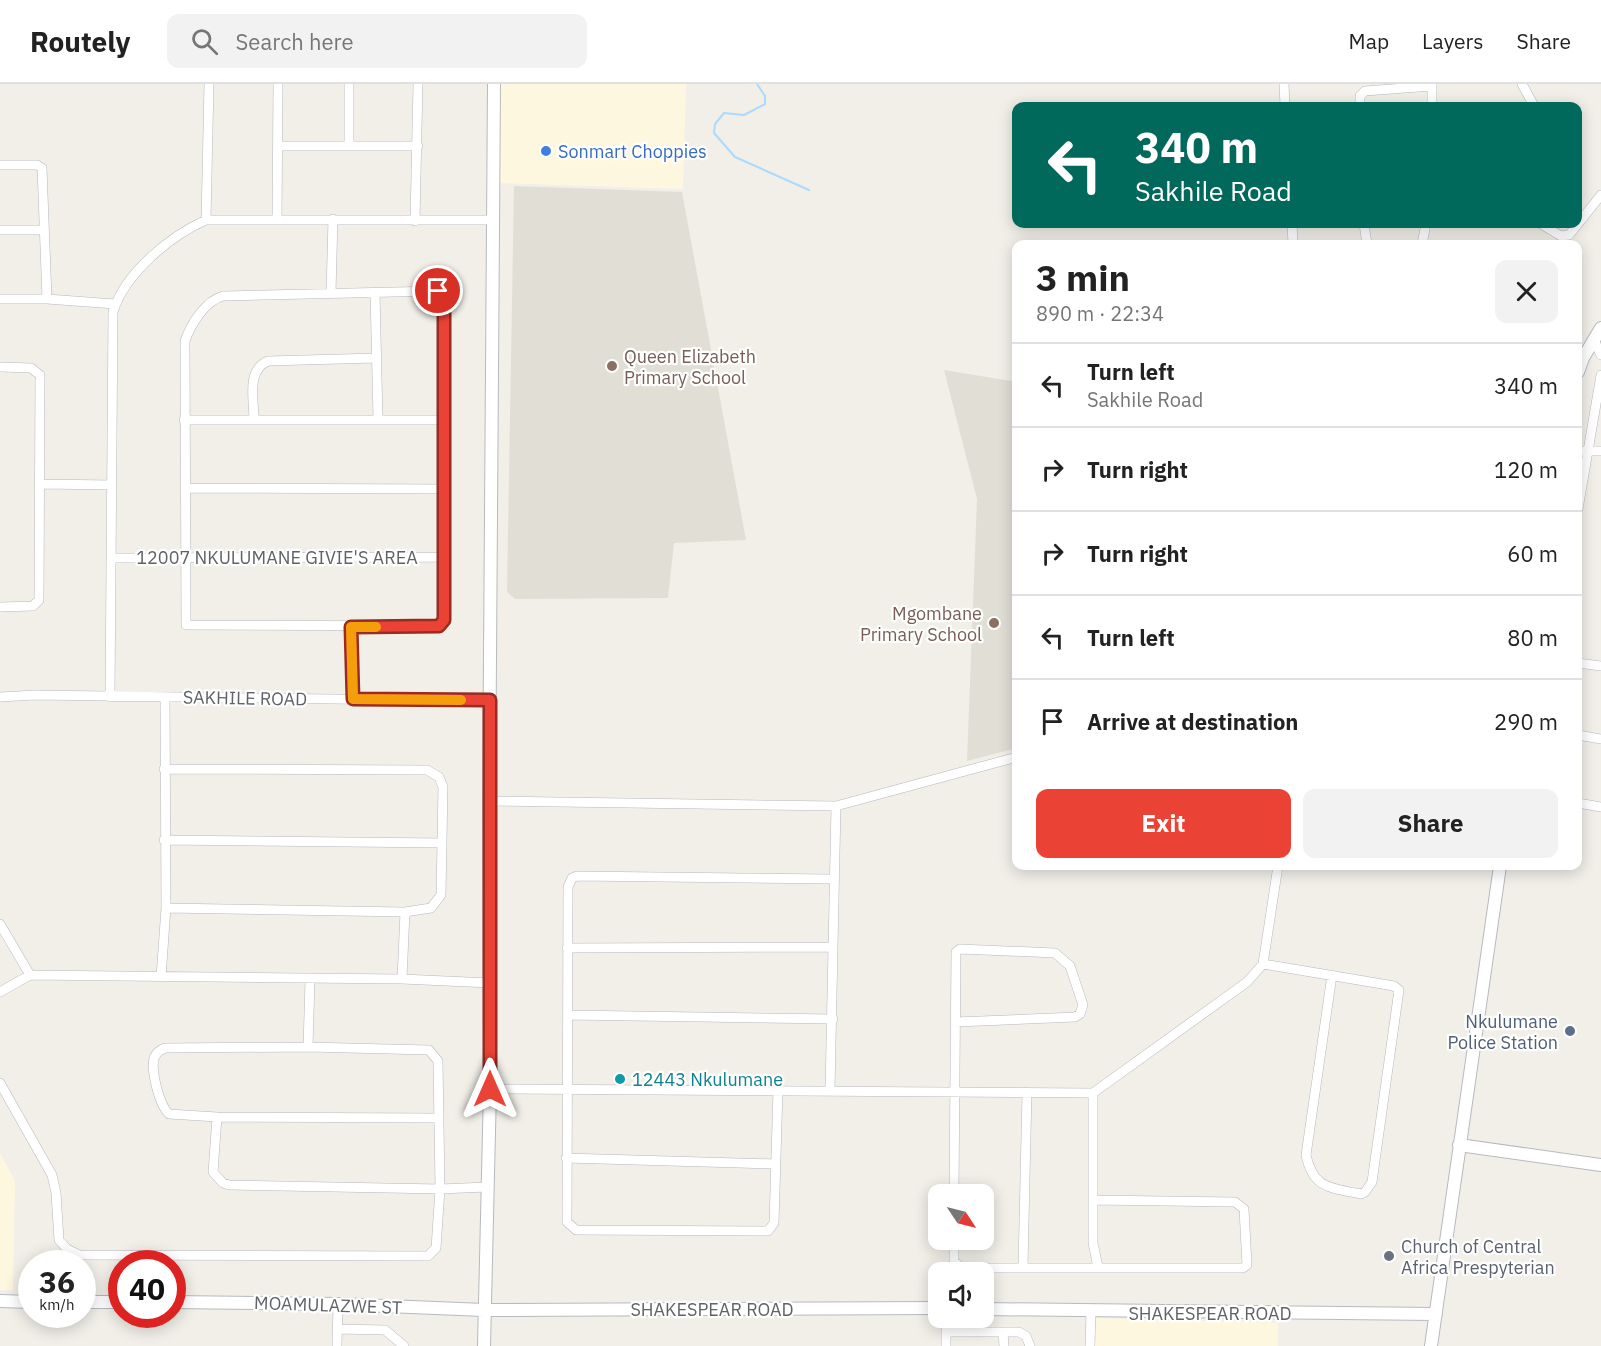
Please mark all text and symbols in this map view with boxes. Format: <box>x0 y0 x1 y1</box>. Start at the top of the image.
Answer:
search box <box>167 14 587 68</box>
text: Routely <box>30 23 131 60</box>
icon: search <box>188 25 221 58</box>
text: Search here <box>236 27 354 56</box>
text: Map <box>1349 27 1389 55</box>
text: Layers <box>1422 27 1484 55</box>
text: Share <box>1517 27 1571 55</box>
text: 340 m <box>1135 120 1258 175</box>
icon: left <box>1036 126 1114 204</box>
place label: Sonmart Choppies <box>558 140 707 163</box>
marker: Sonmart Choppies <box>539 144 553 158</box>
text: Sakhile Road <box>1135 173 1292 208</box>
text: 3 min <box>1036 254 1130 301</box>
button: close <box>1495 260 1558 323</box>
pin <box>412 265 463 316</box>
icon: arrive <box>421 274 454 307</box>
text: 890 m · 22:34 <box>1036 300 1164 327</box>
place label: Queen Elizabeth Primary School <box>624 345 756 389</box>
text: Turn left <box>1087 357 1175 386</box>
marker: Queen Elizabeth Primary School <box>605 359 619 373</box>
icon: left <box>1036 369 1069 402</box>
text: 340 m <box>1494 371 1558 400</box>
text: Sakhile Road <box>1087 386 1203 413</box>
icon: right <box>1036 453 1069 486</box>
text: Turn right <box>1087 455 1188 484</box>
text: 120 m <box>1494 455 1558 484</box>
icon: right <box>1036 537 1069 570</box>
text: Turn right <box>1087 539 1188 568</box>
text: 60 m <box>1507 539 1558 568</box>
street label: 12007 NKULUMANE GIVIE'S AREA <box>136 546 418 569</box>
place label: Mgombane Primary School <box>860 602 982 646</box>
marker: Mgombane Primary School <box>987 616 1001 630</box>
icon: left <box>1036 621 1069 654</box>
text: Turn left <box>1087 623 1175 652</box>
text: 80 m <box>1507 623 1558 652</box>
street label: SAKHILE ROAD <box>183 685 307 711</box>
icon: arrive <box>1036 705 1069 738</box>
text: Arrive at destination <box>1087 707 1298 736</box>
text: 290 m <box>1494 707 1558 736</box>
button: Exit <box>1036 789 1291 858</box>
button: Share <box>1303 789 1558 858</box>
place label: Nkulumane Police Station <box>1447 1010 1558 1054</box>
marker: Nkulumane Police Station <box>1563 1024 1577 1038</box>
position arrow <box>458 1057 522 1121</box>
place label: 12443 Nkulumane <box>632 1068 783 1091</box>
marker: 12443 Nkulumane <box>613 1072 627 1086</box>
north arrow <box>928 1184 994 1250</box>
map controls <box>928 1184 994 1328</box>
place label: Church of Central Africa Prespyterian <box>1401 1235 1555 1279</box>
marker: Church of Central Africa Prespyterian <box>1382 1249 1396 1263</box>
speed limit sign: 40 <box>108 1250 186 1328</box>
text: 36 <box>39 1262 75 1301</box>
button: sound <box>928 1262 994 1328</box>
street label: MOAMULAZWE ST <box>254 1291 402 1319</box>
text: km/h <box>39 1295 75 1314</box>
street label: SHAKESPEAR ROAD <box>630 1298 794 1321</box>
street label: SHAKESPEAR ROAD <box>1128 1302 1292 1325</box>

